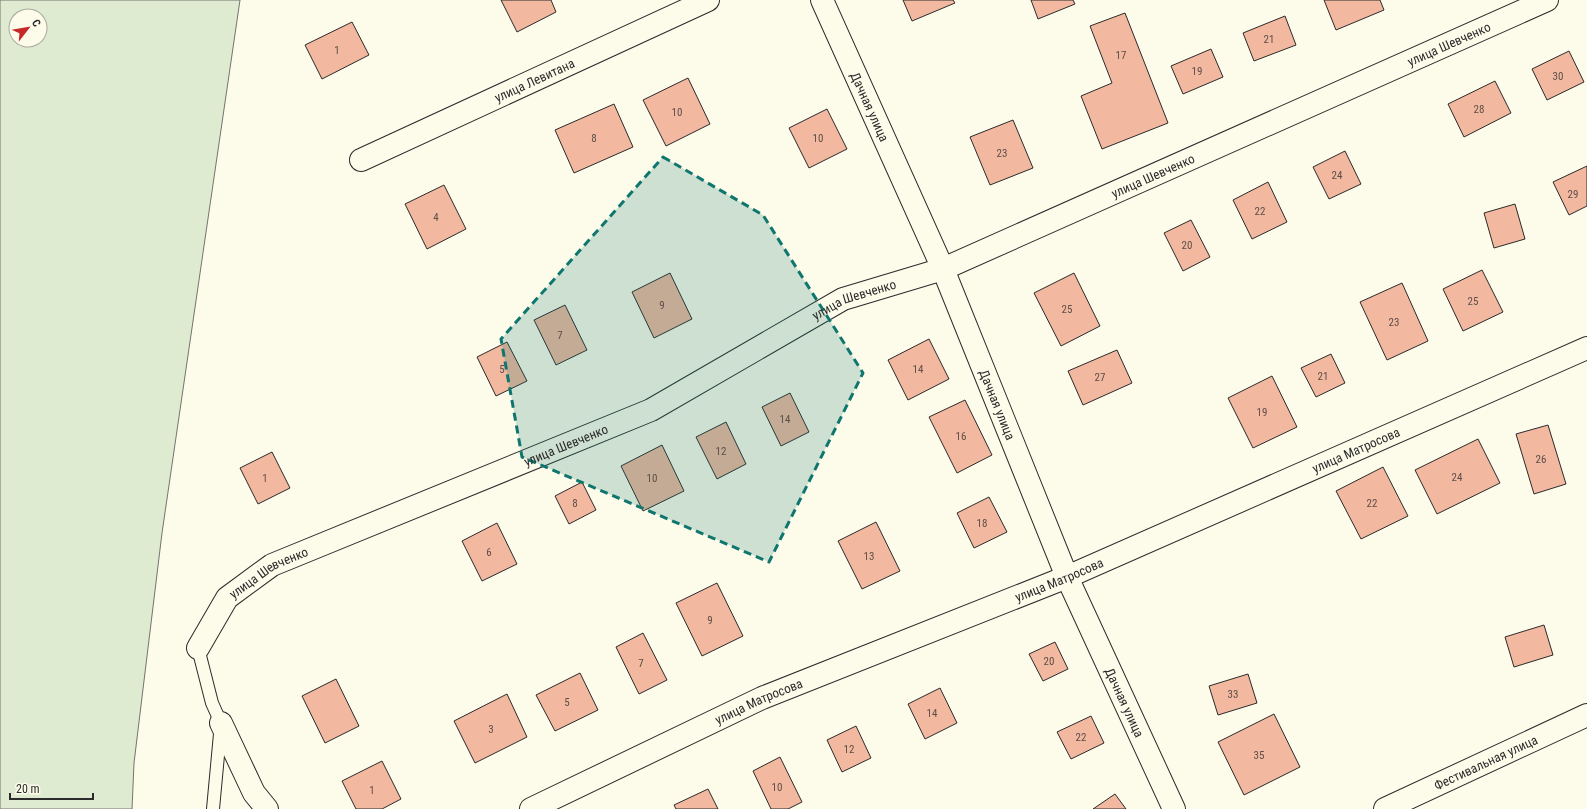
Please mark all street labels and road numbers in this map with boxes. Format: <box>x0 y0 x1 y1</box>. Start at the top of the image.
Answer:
street label: улица Шевченко <box>1405 19 1493 69</box>
street label: улица Левитана <box>492 56 577 105</box>
street label: Дачная улица <box>847 70 892 144</box>
street label: улица Шевченко <box>1109 151 1197 201</box>
street label: улица Шевченко <box>810 277 898 323</box>
street label: Дачная улица <box>976 367 1018 442</box>
street label: улица Шевченко <box>522 421 610 469</box>
street label: улица Матросова <box>1310 424 1402 476</box>
street label: улица Шевченко <box>227 544 310 602</box>
street label: улица Матросова <box>1013 555 1106 605</box>
street label: Дачная улица <box>1102 665 1147 740</box>
street label: улица Матросова <box>713 676 805 727</box>
street label: Фестивальная улица <box>1432 732 1540 793</box>

